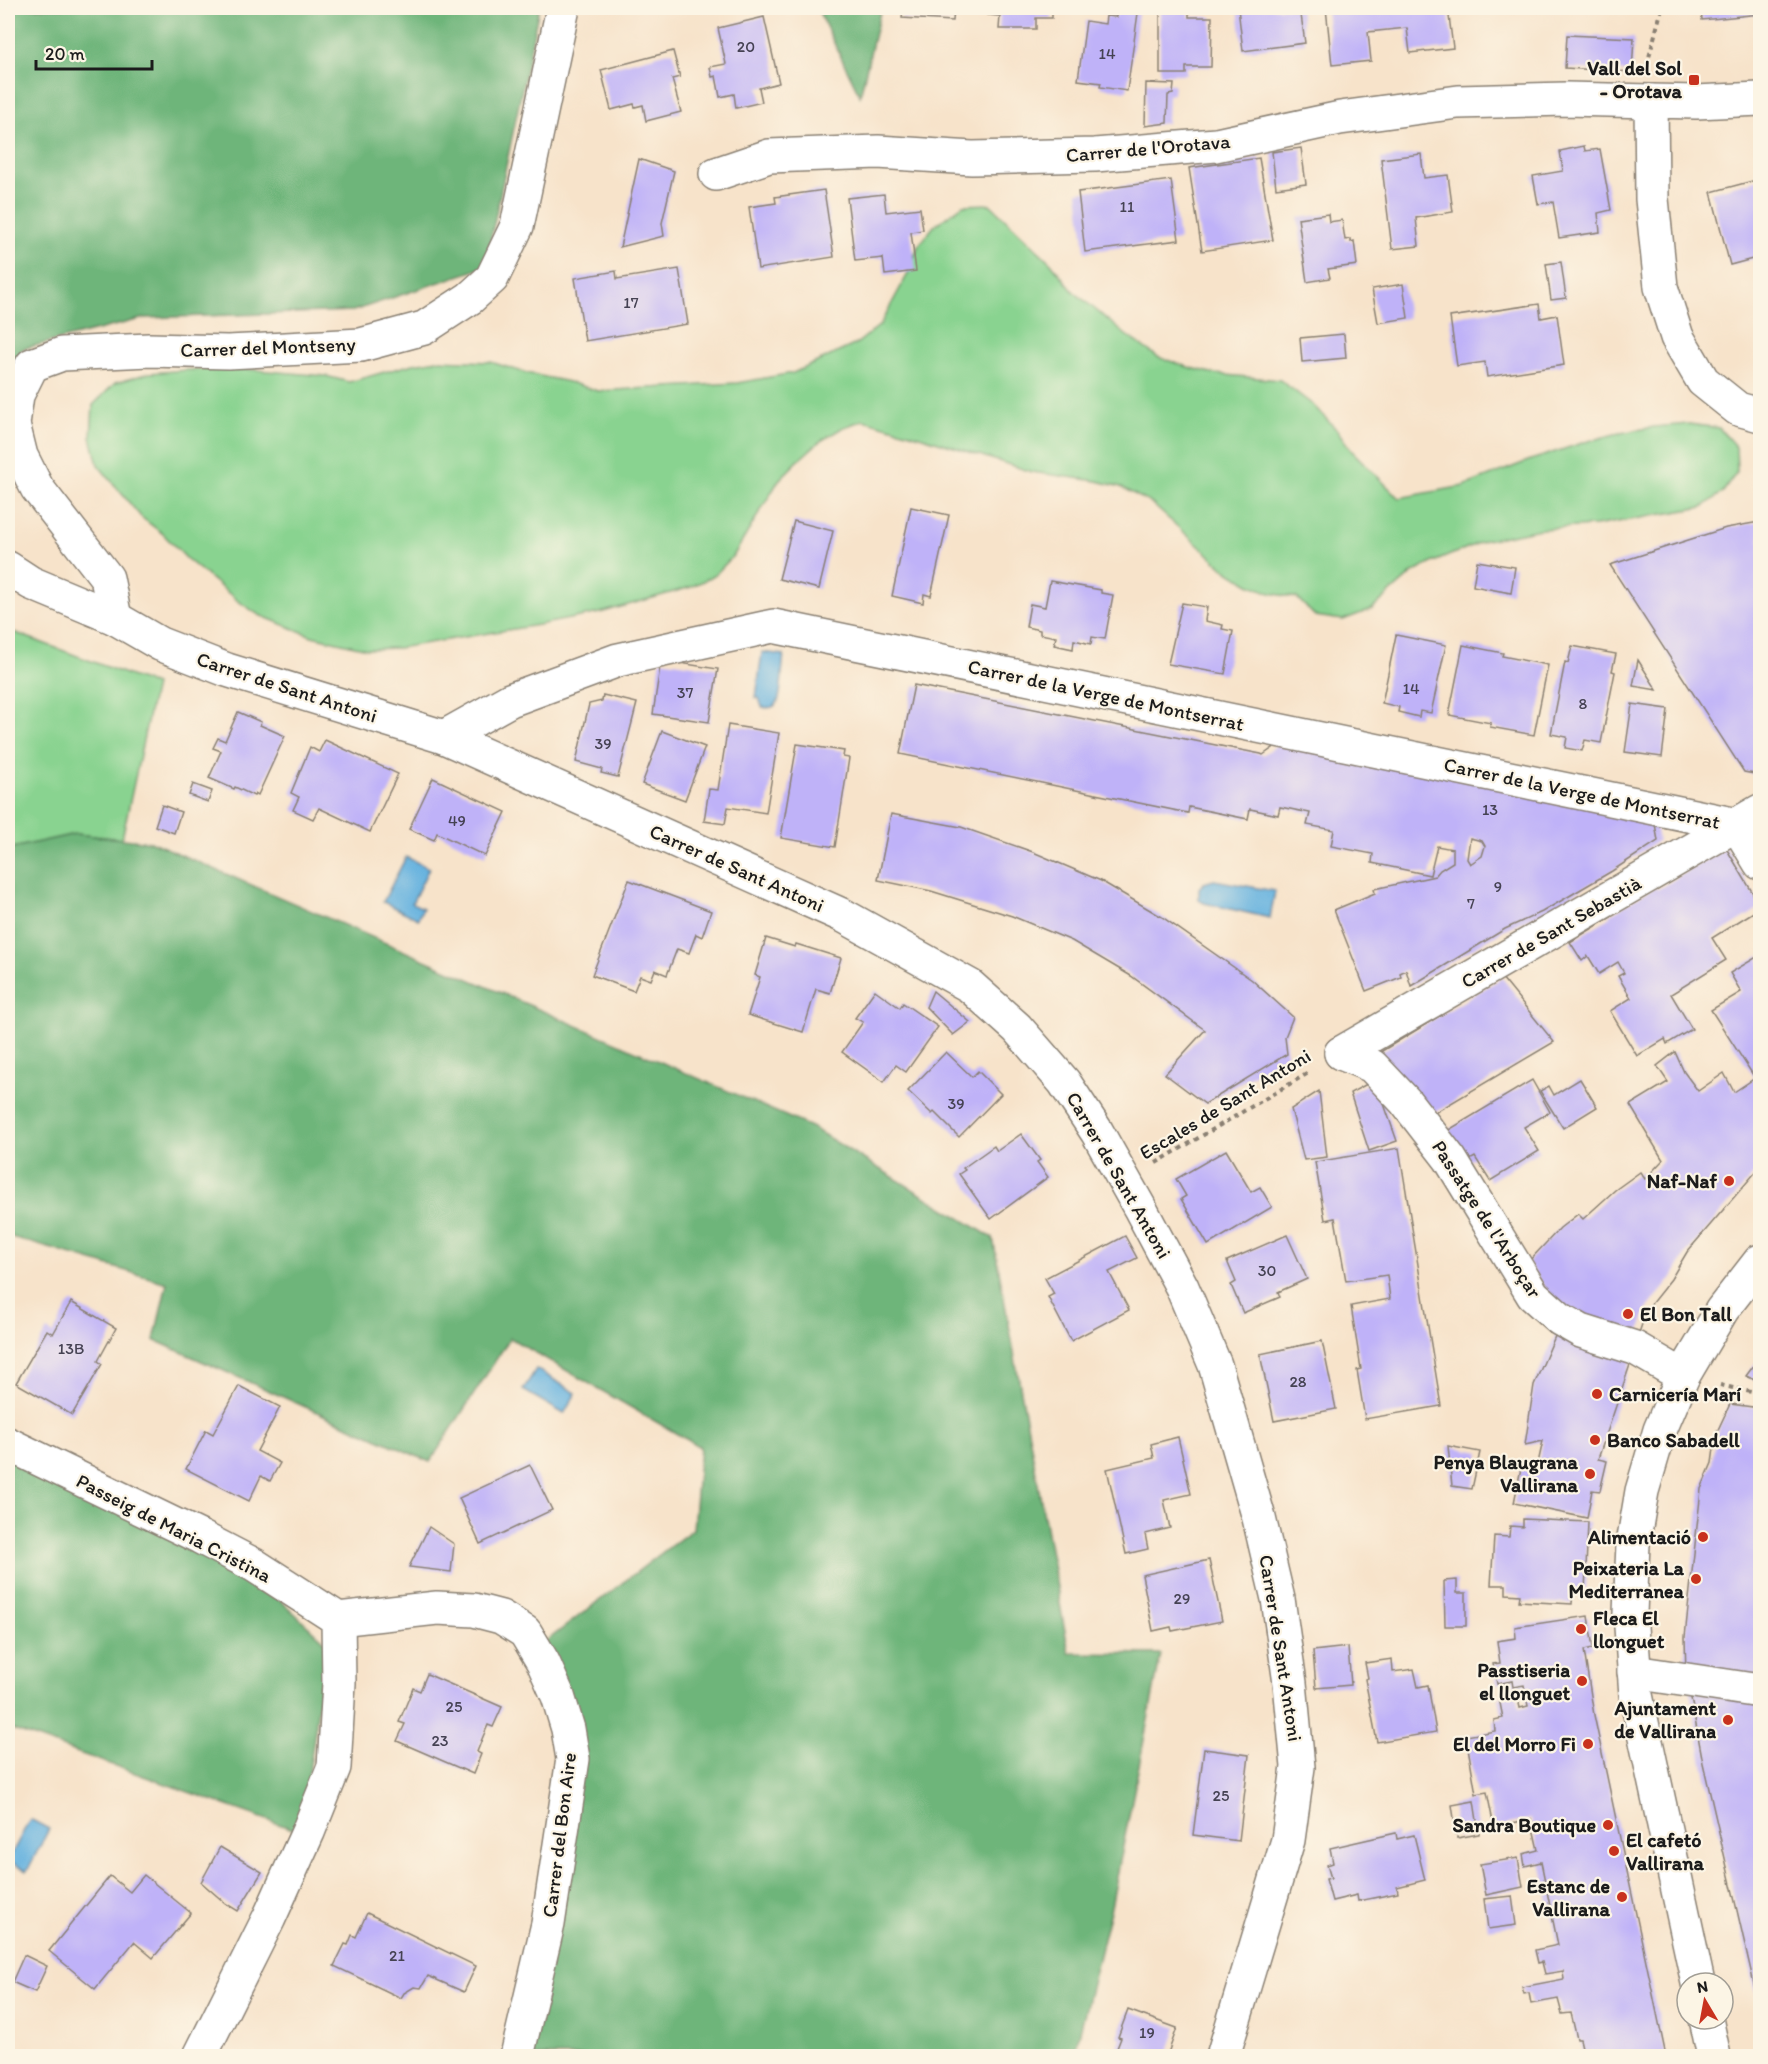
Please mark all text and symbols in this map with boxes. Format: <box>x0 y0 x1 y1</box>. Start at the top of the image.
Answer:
scale bar <box>36 33 152 71</box>
house number: 20 <box>737 37 755 56</box>
text: 20 m <box>45 43 85 65</box>
house number: 14 <box>1098 44 1116 63</box>
place label: Vall del Sol - Orotava <box>1587 56 1683 103</box>
marker: Vall del Sol - Orotava <box>1687 73 1701 87</box>
street label: Carrer de l'Orotava <box>1065 129 1232 167</box>
house number: 11 <box>1120 197 1135 216</box>
house number: 17 <box>623 293 639 312</box>
street label: Carrer del Montseny <box>180 332 357 362</box>
street label: Carrer de Sant Antoni <box>194 646 380 728</box>
street label: Carrer de la Verge de Montserrat <box>966 654 1247 736</box>
house number: 14 <box>1402 679 1420 698</box>
house number: 37 <box>677 683 693 702</box>
house number: 8 <box>1579 694 1588 713</box>
house number: 39 <box>594 734 612 753</box>
street label: Carrer de la Verge de Montserrat <box>1442 752 1723 834</box>
house number: 13 <box>1482 800 1498 819</box>
house number: 49 <box>448 811 466 830</box>
street label: Carrer de Sant Antoni <box>646 819 828 917</box>
street label: Carrer de Sant Sebastià <box>1457 870 1646 993</box>
house number: 9 <box>1494 877 1502 896</box>
house number: 7 <box>1467 894 1475 913</box>
street label: Escales de Sant Antoni <box>1135 1043 1315 1165</box>
street label: Carrer de Sant Antoni <box>1061 1087 1177 1263</box>
house number: 39 <box>947 1094 965 1113</box>
street label: Passatge de l'Arboçar <box>1427 1136 1547 1303</box>
place label: Naf-Naf <box>1647 1169 1717 1193</box>
marker: Naf-Naf <box>1722 1174 1736 1188</box>
house number: 30 <box>1258 1261 1276 1280</box>
place label: El Bon Tall <box>1640 1302 1732 1326</box>
marker: El Bon Tall <box>1621 1307 1635 1321</box>
house number: 13B <box>58 1339 84 1358</box>
house number: 28 <box>1289 1372 1307 1391</box>
place label: Carnicería Marí <box>1609 1382 1742 1406</box>
marker: Carnicería Marí <box>1590 1387 1604 1401</box>
place label: Banco Sabadell <box>1607 1428 1740 1452</box>
marker: Banco Sabadell <box>1588 1433 1602 1447</box>
place label: Penya Blaugrana Vallirana <box>1434 1450 1579 1497</box>
marker: Penya Blaugrana Vallirana <box>1583 1467 1597 1481</box>
street label: Passeig de Maria Cristina <box>73 1468 276 1588</box>
place label: Alimentació <box>1587 1525 1691 1549</box>
marker: Alimentació <box>1696 1530 1710 1544</box>
street label: Carrer de Sant Antoni <box>1254 1553 1308 1743</box>
place label: Peixateria La Mediterranea <box>1569 1556 1685 1603</box>
marker: Peixateria La Mediterranea <box>1689 1572 1703 1586</box>
house number: 29 <box>1174 1589 1190 1608</box>
place label: Fleca El llonguet <box>1593 1606 1665 1654</box>
marker: Fleca El llonguet <box>1574 1622 1588 1636</box>
place label: Passtiseria el llonguet <box>1477 1658 1570 1706</box>
marker: Passtiseria el llonguet <box>1575 1674 1589 1688</box>
place label: Ajuntament de Vallirana <box>1614 1696 1716 1743</box>
house number: 25 <box>446 1697 462 1716</box>
marker: Ajuntament de Vallirana <box>1721 1713 1735 1727</box>
house number: 23 <box>431 1731 449 1750</box>
place label: El del Morro Fi <box>1453 1732 1576 1756</box>
marker: El del Morro Fi <box>1581 1737 1595 1751</box>
street label: Carrer del Bon Aire <box>537 1751 581 1919</box>
house number: 25 <box>1213 1786 1229 1805</box>
place label: Sandra Boutique <box>1452 1813 1596 1838</box>
marker: Sandra Boutique <box>1601 1818 1615 1832</box>
place label: El cafetó Vallirana <box>1626 1828 1704 1875</box>
marker: El cafetó Vallirana <box>1607 1844 1621 1858</box>
place label: Estanc de Vallirana <box>1527 1874 1611 1921</box>
marker: Estanc de Vallirana <box>1615 1890 1629 1904</box>
house number: 21 <box>389 1946 405 1965</box>
north arrow <box>1675 1971 1735 2031</box>
text: N <box>1696 1976 1709 1997</box>
house number: 19 <box>1139 2023 1155 2042</box>

